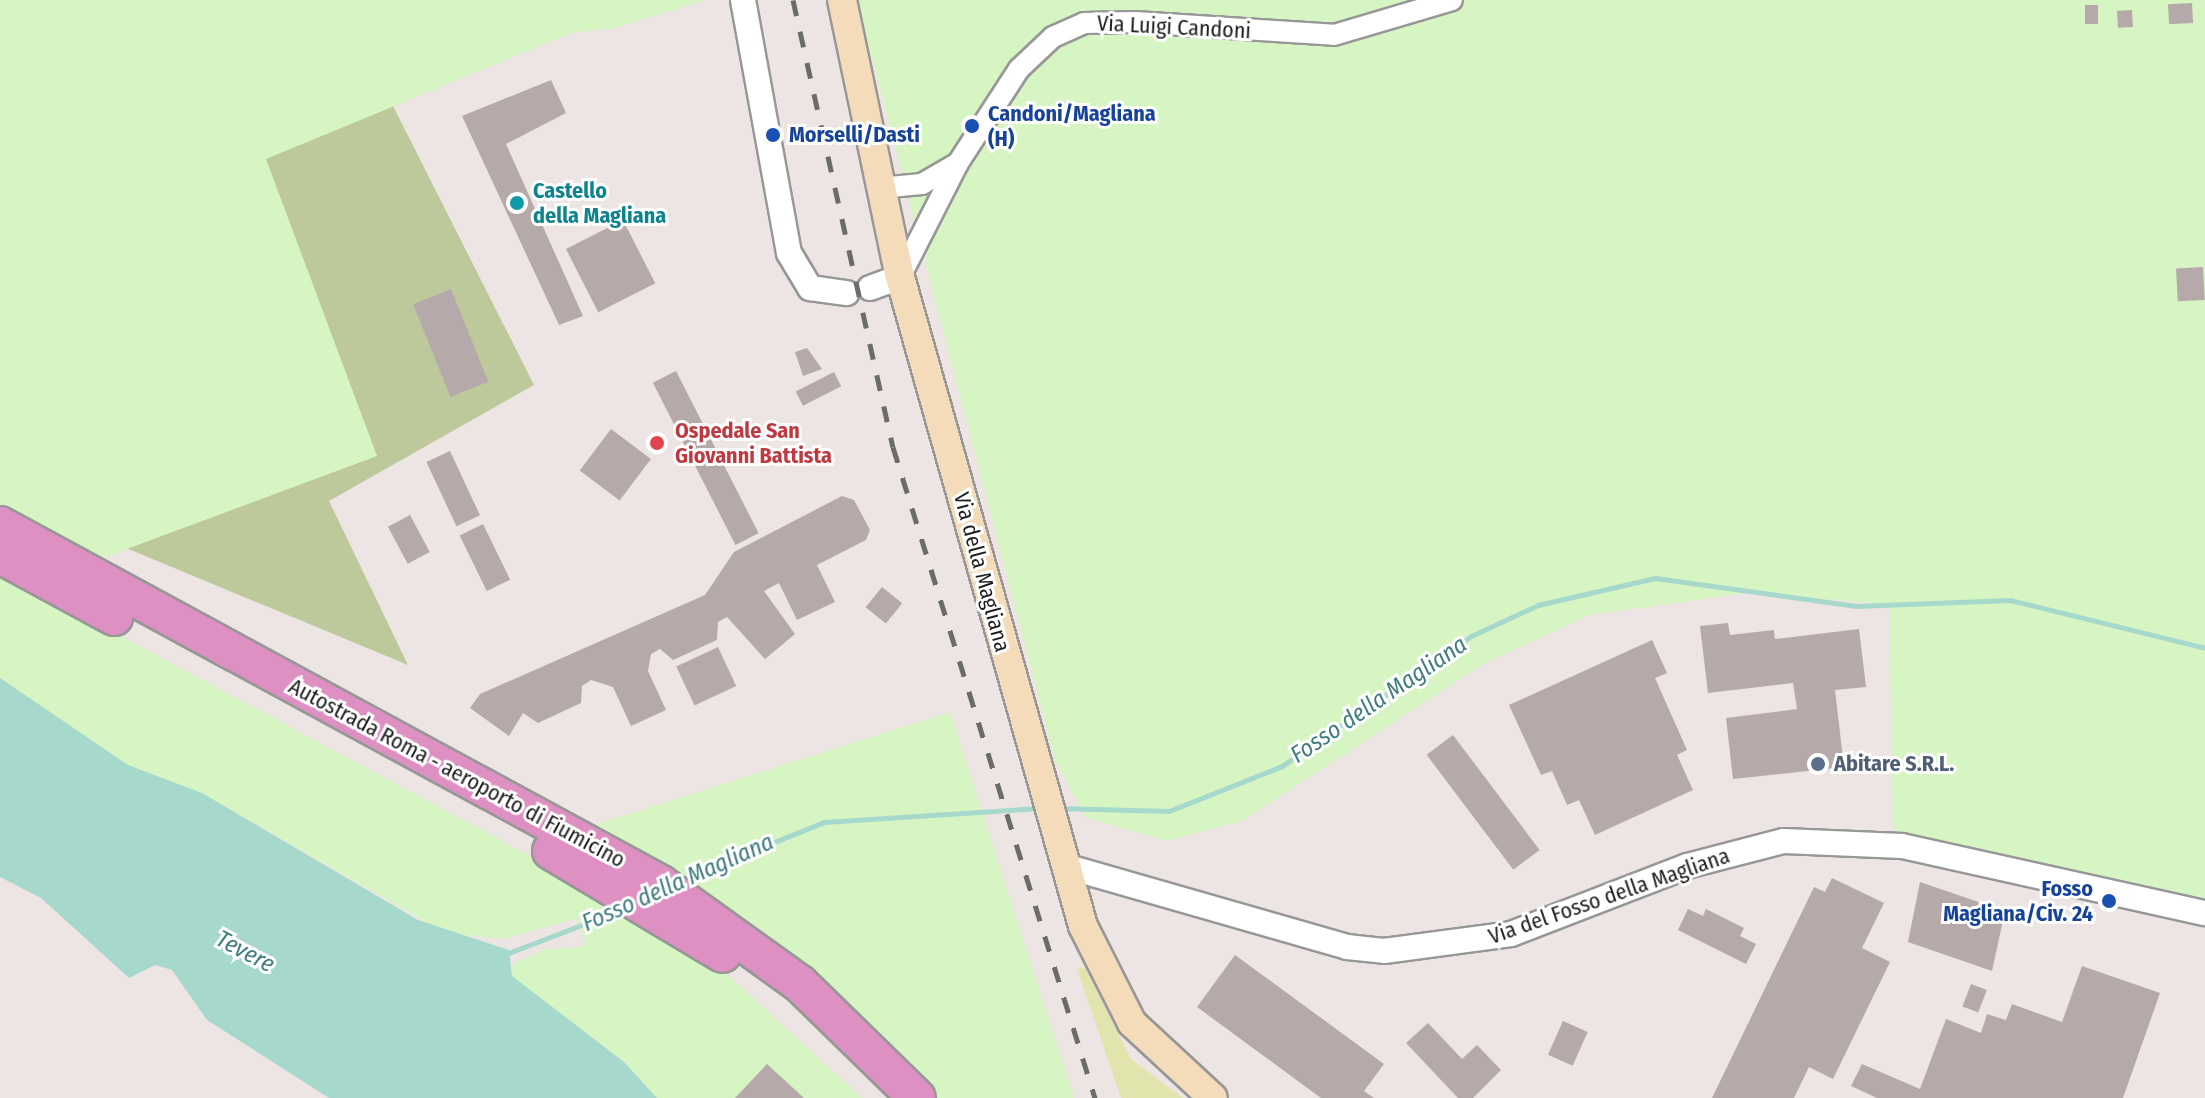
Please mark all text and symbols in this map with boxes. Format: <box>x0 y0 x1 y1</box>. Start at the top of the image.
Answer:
street label: Via Luigi Candoni <box>1096 10 1252 44</box>
place label: Candoni/Magliana (H) <box>988 100 1156 152</box>
marker: Candoni/Magliana (H) <box>963 117 981 135</box>
place label: Morselli/Dasti <box>789 122 920 148</box>
marker: Morselli/Dasti <box>764 126 782 144</box>
place label: Castello della Magliana <box>533 177 666 228</box>
marker: Castello della Magliana <box>508 194 526 212</box>
place label: Ospedale San Giovanni Battista <box>675 417 832 468</box>
marker: Ospedale San Giovanni Battista <box>646 432 668 454</box>
street label: Via della Magliana <box>948 489 1016 655</box>
water label: Fosso della Magliana <box>1285 630 1473 770</box>
street label: Autostrada Roma - aeroporto di Fiumicino <box>284 673 630 873</box>
place label: Abitare S.R.L. <box>1834 751 1954 777</box>
marker: Abitare S.R.L. <box>1809 755 1827 773</box>
water label: Fosso della Magliana <box>578 828 778 938</box>
street label: Via del Fosso della Magliana <box>1485 842 1733 950</box>
place label: Fosso Magliana/Civ. 24 <box>1943 875 2093 926</box>
marker: Fosso Magliana/Civ. 24 <box>2100 892 2118 910</box>
water label: Tevere <box>211 925 279 979</box>

